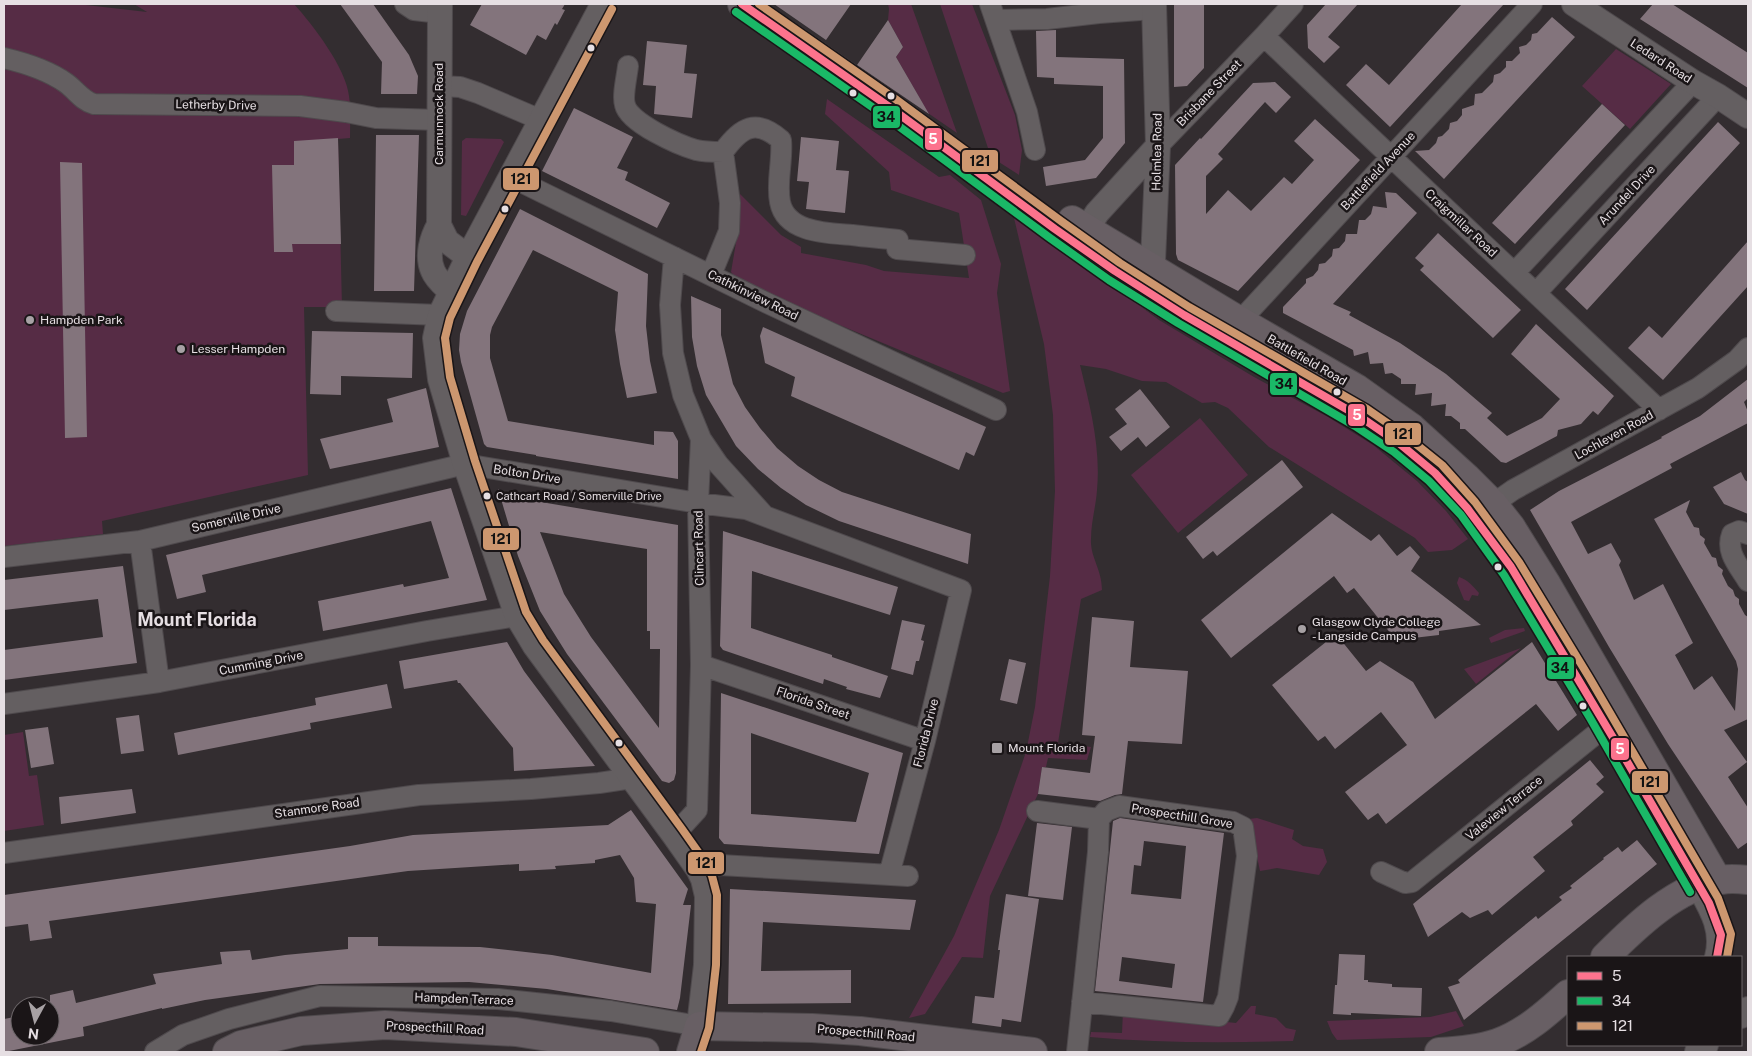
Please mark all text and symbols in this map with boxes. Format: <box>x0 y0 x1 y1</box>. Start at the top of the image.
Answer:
street label: Ledard Road <box>1628 36 1694 86</box>
unlabelled marker <box>586 43 596 53</box>
street label: Brisbane Street <box>1174 57 1245 129</box>
street label: Carmunnock Road <box>432 63 446 165</box>
unlabelled marker <box>848 88 858 98</box>
unlabelled marker <box>886 91 896 101</box>
street label: Letherby Drive <box>175 97 257 113</box>
line badge: 34 <box>872 105 901 129</box>
text: 34 <box>877 109 895 125</box>
street label: Holmlea Road <box>1149 113 1165 191</box>
line badge: 5 <box>924 127 943 151</box>
street label: Battlefield Avenue <box>1338 129 1418 213</box>
text: 5 <box>928 131 938 147</box>
line badge: 121 <box>961 149 999 173</box>
text: 121 <box>970 153 990 169</box>
street label: Arundel Drive <box>1596 162 1658 228</box>
line badge: 121 <box>502 167 540 191</box>
text: 121 <box>511 171 531 187</box>
street label: Craigmillar Road <box>1422 186 1500 260</box>
unlabelled marker <box>500 204 510 214</box>
street label: Cathkinview Road <box>705 267 801 323</box>
place label: Hampden Park <box>40 313 123 327</box>
marker: Hampden Park <box>24 314 36 326</box>
street label: Battlefield Road <box>1265 332 1349 388</box>
place label: Lesser Hampden <box>191 342 285 356</box>
marker: Lesser Hampden <box>175 343 187 355</box>
line badge: 34 <box>1269 372 1298 396</box>
text: 34 <box>1275 376 1293 392</box>
unlabelled marker <box>1332 387 1342 397</box>
line badge: 5 <box>1347 403 1366 427</box>
text: 5 <box>1352 407 1362 423</box>
street label: Lochleven Road <box>1572 408 1656 462</box>
line badge: 121 <box>1384 422 1422 446</box>
text: 121 <box>1393 426 1413 442</box>
street label: Bolton Drive <box>492 462 562 486</box>
place label: Cathcart Road / Somerville Drive <box>496 490 662 502</box>
marker: Cathcart Road / Somerville Drive <box>482 491 492 501</box>
street label: Somerville Drive <box>190 501 282 535</box>
street label: Clincart Road <box>691 510 707 586</box>
line badge: 121 <box>482 527 520 551</box>
text: 121 <box>491 531 511 547</box>
unlabelled marker <box>1493 562 1503 572</box>
district label: Mount Florida <box>137 609 257 630</box>
place label: Glasgow Clyde College - Langside Campus <box>1312 615 1441 643</box>
marker: Glasgow Clyde College - Langside Campus <box>1296 623 1308 635</box>
street label: Cumming Drive <box>218 648 304 678</box>
line badge: 34 <box>1546 656 1575 680</box>
text: 34 <box>1551 660 1569 676</box>
street label: Florida Street <box>774 684 852 722</box>
street label: Florida Drive <box>911 697 941 769</box>
unlabelled marker <box>1578 701 1588 711</box>
line badge: 5 <box>1610 737 1630 761</box>
unlabelled marker <box>614 738 624 748</box>
marker: Mount Florida <box>990 741 1004 755</box>
place label: Mount Florida <box>1008 741 1085 755</box>
text: 5 <box>1615 741 1625 757</box>
line badge: 121 <box>1631 770 1669 794</box>
street label: Valeview Terrace <box>1463 773 1545 843</box>
text: 121 <box>1640 774 1660 790</box>
street label: Stanmore Road <box>274 795 360 821</box>
street label: Prospecthill Grove <box>1130 801 1234 831</box>
line badge: 121 <box>687 851 725 875</box>
text: 121 <box>696 855 716 871</box>
legend <box>1567 956 1742 1046</box>
text: 5 <box>1612 967 1622 984</box>
street label: Hampden Terrace <box>414 990 514 1008</box>
text: 34 <box>1612 992 1631 1009</box>
north arrow <box>10 996 60 1046</box>
text: 121 <box>1612 1017 1633 1034</box>
street label: Prospecthill Road <box>386 1018 484 1038</box>
street label: Prospecthill Road <box>816 1022 916 1044</box>
text: N <box>27 1025 40 1043</box>

